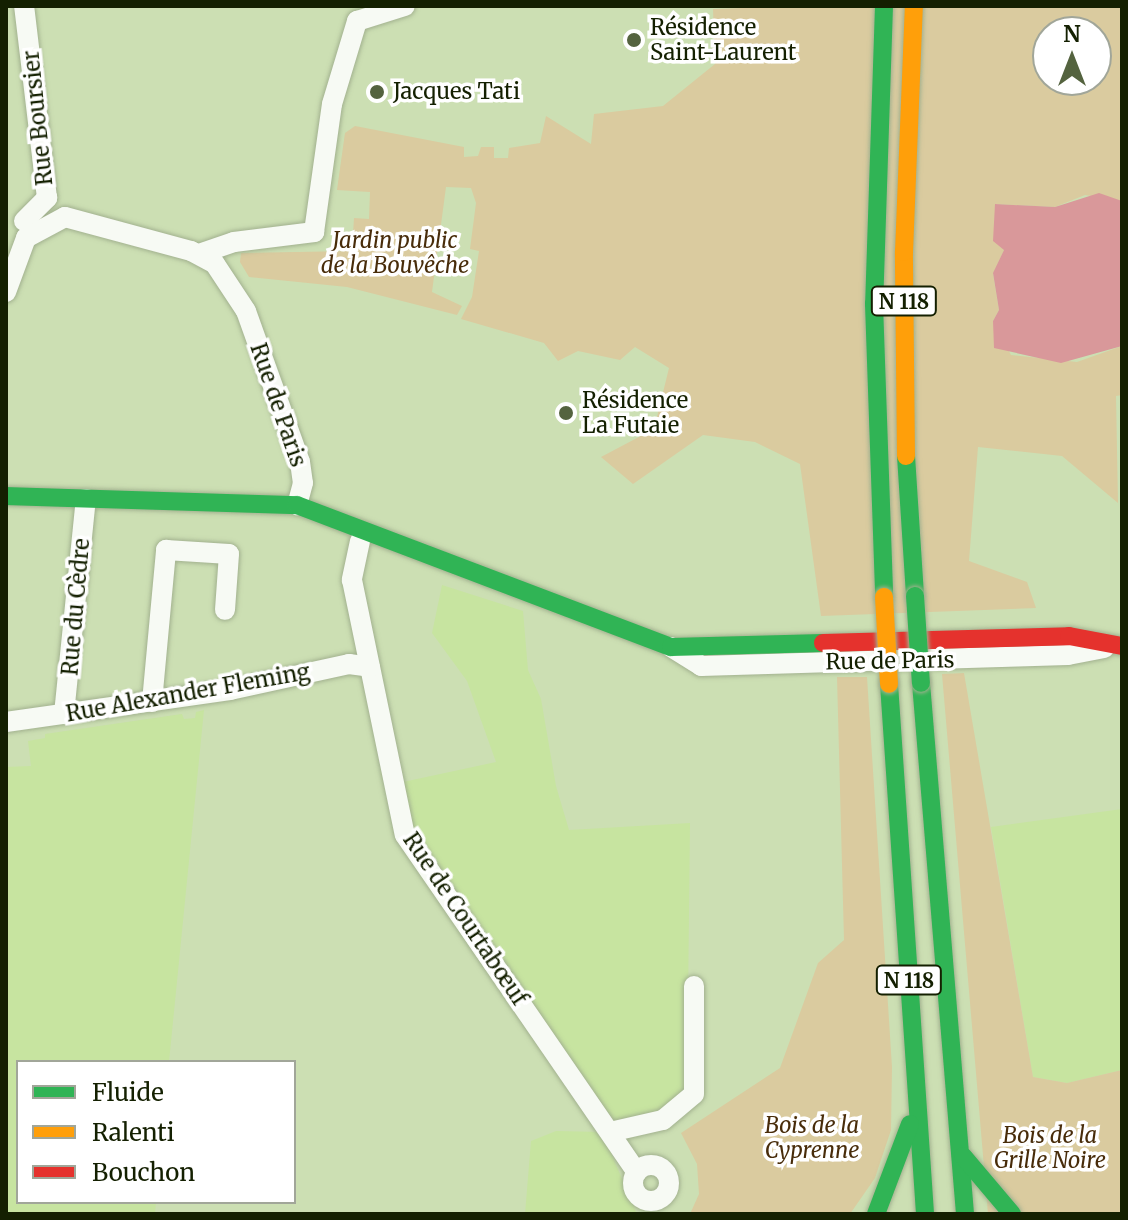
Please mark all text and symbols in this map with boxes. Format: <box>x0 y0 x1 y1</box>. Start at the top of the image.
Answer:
place label: Résidence Saint-Laurent <box>650 14 796 66</box>
north arrow <box>1032 16 1112 96</box>
text: N <box>1063 20 1081 48</box>
marker: Résidence Saint-Laurent <box>625 31 643 49</box>
street label: Rue Boursier <box>18 49 58 187</box>
place label: Jacques Tati <box>393 79 520 105</box>
marker: Jacques Tati <box>368 83 386 101</box>
park label: Jardin public de la Bouvêche <box>321 227 469 278</box>
road number: N 118 <box>870 285 938 317</box>
street label: Rue de Paris <box>245 340 311 470</box>
place label: Résidence La Futaie <box>582 387 688 438</box>
marker: Résidence La Futaie <box>557 404 575 422</box>
street label: Rue du Cèdre <box>57 537 95 677</box>
street label: Rue de Paris <box>825 647 955 675</box>
street label: Rue Alexander Fleming <box>64 659 312 727</box>
street label: Rue de Courtabœuf <box>397 828 533 1010</box>
road number: N 118 <box>875 964 943 996</box>
legend <box>16 1060 296 1204</box>
text: Fluide <box>92 1077 164 1108</box>
park label: Bois de la Cyprenne <box>765 1112 859 1164</box>
text: Ralenti <box>92 1117 175 1148</box>
park label: Bois de la Grille Noire <box>994 1122 1106 1174</box>
text: Bouchon <box>92 1157 195 1188</box>

